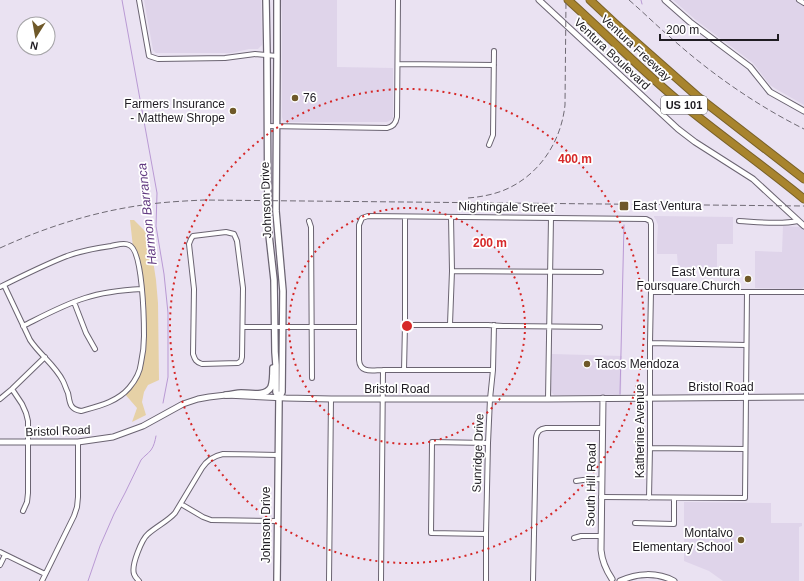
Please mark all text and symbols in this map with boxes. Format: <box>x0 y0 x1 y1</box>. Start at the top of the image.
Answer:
street label: Ventura Freeway <box>598 12 674 84</box>
street label: Ventura Boulevard <box>571 15 653 93</box>
north arrow <box>16 16 56 56</box>
scale bar <box>660 16 778 42</box>
text: 200 m <box>666 23 699 37</box>
text: N <box>29 39 39 52</box>
place label: 76 <box>303 91 317 105</box>
marker: 76 <box>290 93 300 103</box>
road number: US 101 <box>661 96 707 114</box>
place label: Farmers Insurance - Matthew Shrope <box>124 97 225 125</box>
marker: Farmers Insurance - Matthew Shrope <box>228 106 238 116</box>
text: 400 m <box>558 152 592 166</box>
street label: Johnson Drive <box>258 161 274 239</box>
water label: Harmon Barranca <box>134 162 160 266</box>
street label: Nightingale Street <box>458 199 554 215</box>
place label: East Ventura <box>633 199 702 213</box>
marker: East Ventura <box>618 200 630 212</box>
text: 200 m <box>473 236 507 250</box>
place label: East Ventura Foursquare Church <box>637 265 740 293</box>
marker: East Ventura Foursquare Church <box>743 274 753 284</box>
centre of rings <box>400 319 414 333</box>
place label: Tacos Mendoza <box>595 357 679 371</box>
marker: Tacos Mendoza <box>582 359 592 369</box>
street label: Bristol Road <box>688 380 754 394</box>
street label: Bristol Road <box>364 382 430 396</box>
street label: Katherine Avenue <box>633 383 647 478</box>
street label: Sunridge Drive <box>470 413 486 493</box>
street label: Bristol Road <box>25 423 91 439</box>
street label: South Hill Road <box>583 443 599 527</box>
street label: Johnson Drive <box>259 486 273 563</box>
place label: Montalvo Elementary School <box>632 526 733 554</box>
marker: Montalvo Elementary School <box>736 535 746 545</box>

